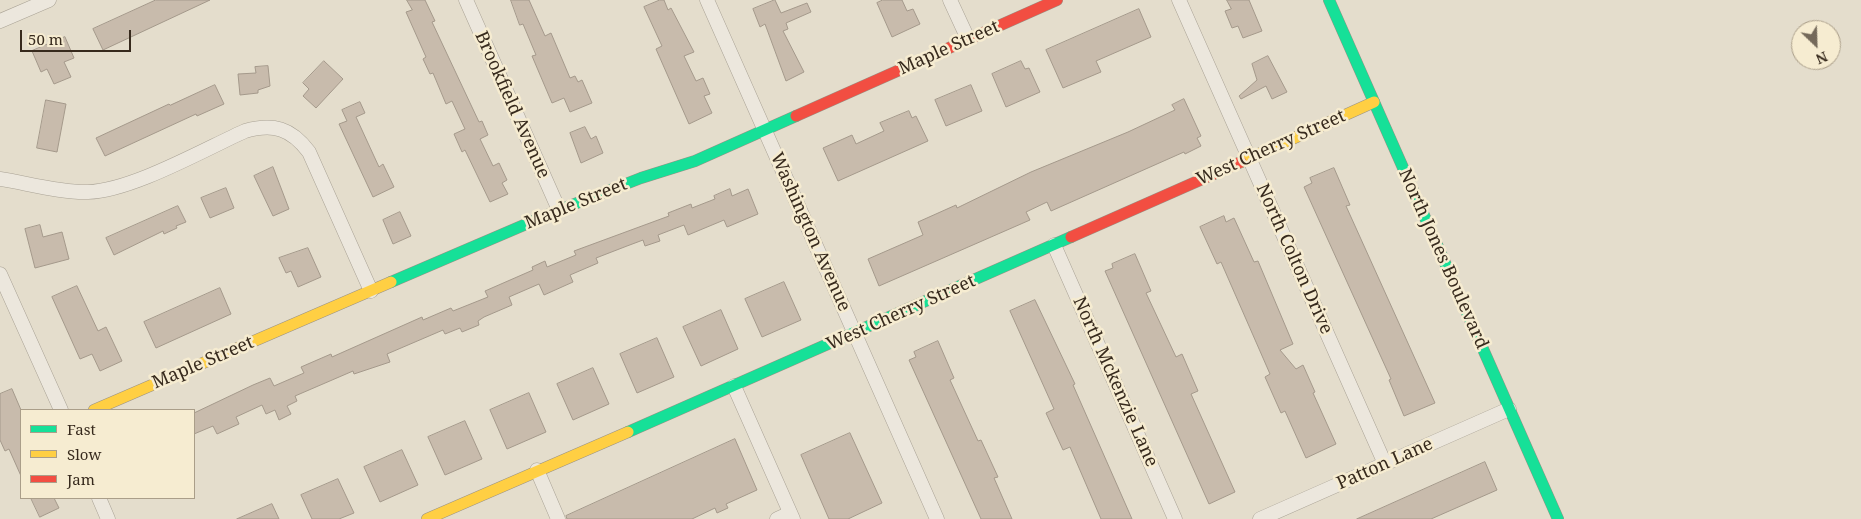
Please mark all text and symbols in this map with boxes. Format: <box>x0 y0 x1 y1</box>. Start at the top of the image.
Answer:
street label: Maple Street <box>895 16 1003 80</box>
scale bar <box>22 20 134 52</box>
north arrow <box>1791 20 1841 70</box>
street label: Brookfield Avenue <box>470 28 554 182</box>
text: 50 m <box>28 29 63 49</box>
text: N <box>1813 47 1831 69</box>
street label: West Cherry Street <box>1193 105 1349 191</box>
street label: Washington Avenue <box>765 149 855 315</box>
street label: North Jones Boulevard <box>1394 166 1492 352</box>
street label: Maple Street <box>522 174 630 234</box>
street label: North Colton Drive <box>1251 180 1337 338</box>
street label: West Cherry Street <box>823 270 979 356</box>
street label: North Mckenzie Lane <box>1068 294 1162 470</box>
street label: Maple Street <box>149 332 257 394</box>
legend <box>20 409 195 499</box>
text: Fast <box>67 419 96 439</box>
street label: Patton Lane <box>1334 433 1436 495</box>
text: Slow <box>67 444 101 464</box>
text: Jam <box>67 469 95 489</box>

